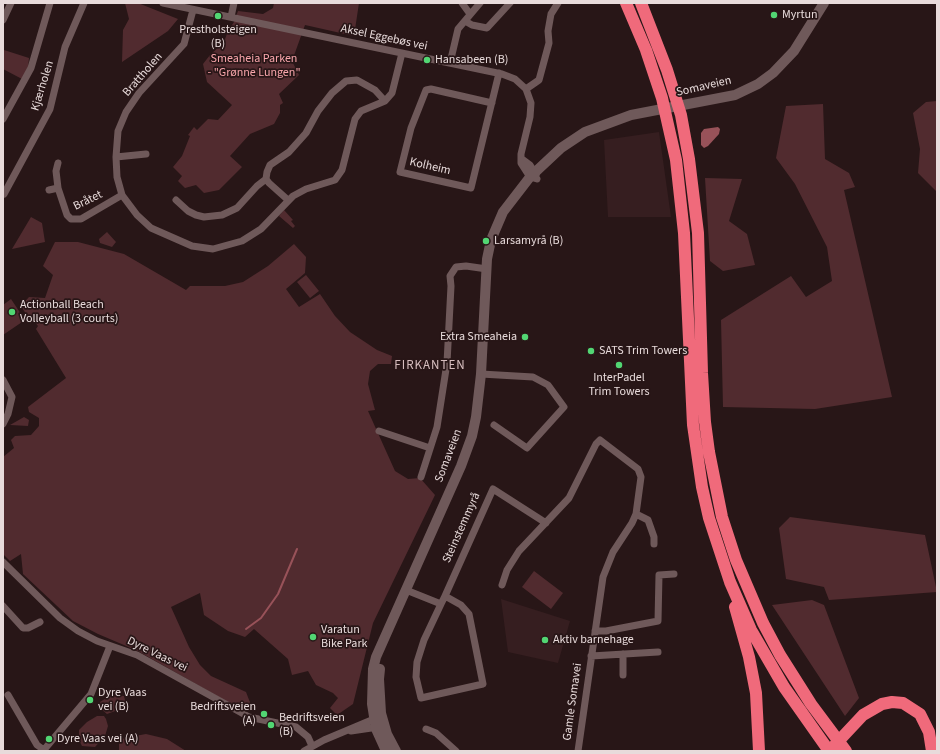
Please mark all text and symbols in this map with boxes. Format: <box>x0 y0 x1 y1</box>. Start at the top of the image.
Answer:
place label: Myrtun <box>782 8 818 22</box>
marker: Myrtun <box>769 10 779 20</box>
marker: Prestholsteigen (B) <box>213 11 223 21</box>
street label: Aksel Eggebøs vei <box>339 22 429 54</box>
place label: Prestholsteigen (B) <box>179 23 257 51</box>
street label: Brattholen <box>120 50 166 100</box>
park label: Smeaheia Parken - "Grønne Lungen" <box>208 52 300 80</box>
place label: Hansabeen (B) <box>435 53 508 67</box>
marker: Hansabeen (B) <box>422 55 432 65</box>
street label: Kjærholen <box>29 59 57 113</box>
street label: Somaveien <box>675 74 733 100</box>
street label: Kolheim <box>408 155 452 179</box>
street label: Bråtet <box>71 188 105 214</box>
place label: Larsamyrå (B) <box>494 234 563 248</box>
marker: Larsamyrå (B) <box>481 236 491 246</box>
place label: Actionball Beach Volleyball (3 courts) <box>20 298 118 326</box>
marker: Actionball Beach Volleyball (3 courts) <box>7 307 17 317</box>
place label: Extra Smeaheia <box>440 330 517 344</box>
marker: Extra Smeaheia <box>520 332 530 342</box>
place label: SATS Trim Towers <box>599 344 687 358</box>
marker: SATS Trim Towers <box>586 346 596 356</box>
district label: FIRKANTEN <box>394 358 466 374</box>
marker: InterPadel Trim Towers <box>614 360 624 370</box>
place label: InterPadel Trim Towers <box>588 371 650 399</box>
street label: Somaveien <box>432 427 466 485</box>
street label: Steinstemmyrå <box>440 491 484 565</box>
place label: Varatun Bike Park <box>321 623 368 651</box>
marker: Varatun Bike Park <box>308 632 318 642</box>
place label: Aktiv barnehage <box>553 633 634 647</box>
street label: Dyre Vaas vei <box>125 634 189 676</box>
marker: Aktiv barnehage <box>540 635 550 645</box>
street label: Gamle Somavei <box>560 662 586 742</box>
place label: Dyre Vaas vei (B) <box>98 686 146 714</box>
marker: Dyre Vaas vei (B) <box>85 695 95 705</box>
place label: Bedriftsveien (A) <box>190 700 256 728</box>
marker: Bedriftsveien (A) <box>259 709 269 719</box>
place label: Bedriftsveien (B) <box>279 711 345 739</box>
marker: Bedriftsveien (B) <box>266 720 276 730</box>
place label: Dyre Vaas vei (A) <box>57 732 138 746</box>
marker: Dyre Vaas vei (A) <box>44 734 54 744</box>

